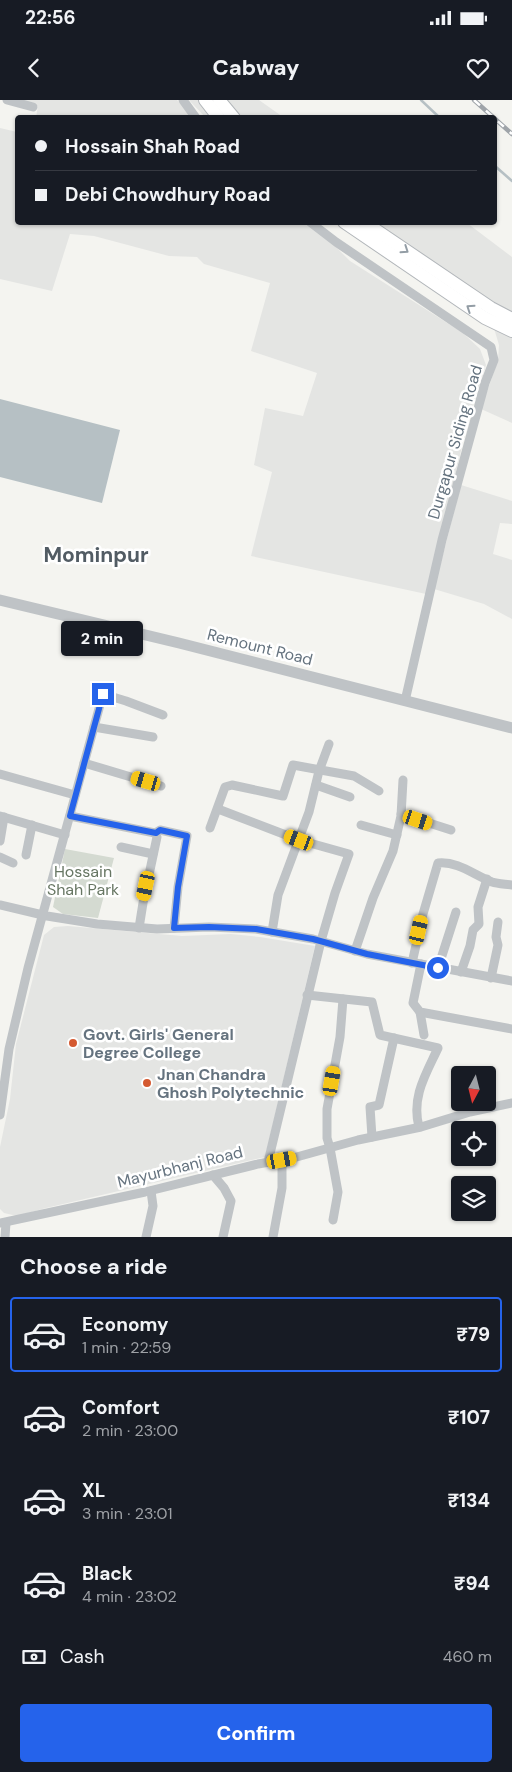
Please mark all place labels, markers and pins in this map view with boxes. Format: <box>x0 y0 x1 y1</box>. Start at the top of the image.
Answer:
place label: Govt. Girls' General Degree College <box>83 1024 234 1063</box>
marker: Govt. Girls' General Degree College <box>67 1037 79 1049</box>
place label: Jnan Chandra Ghosh Polytechnic <box>157 1064 304 1103</box>
marker: Jnan Chandra Ghosh Polytechnic <box>141 1077 153 1089</box>

